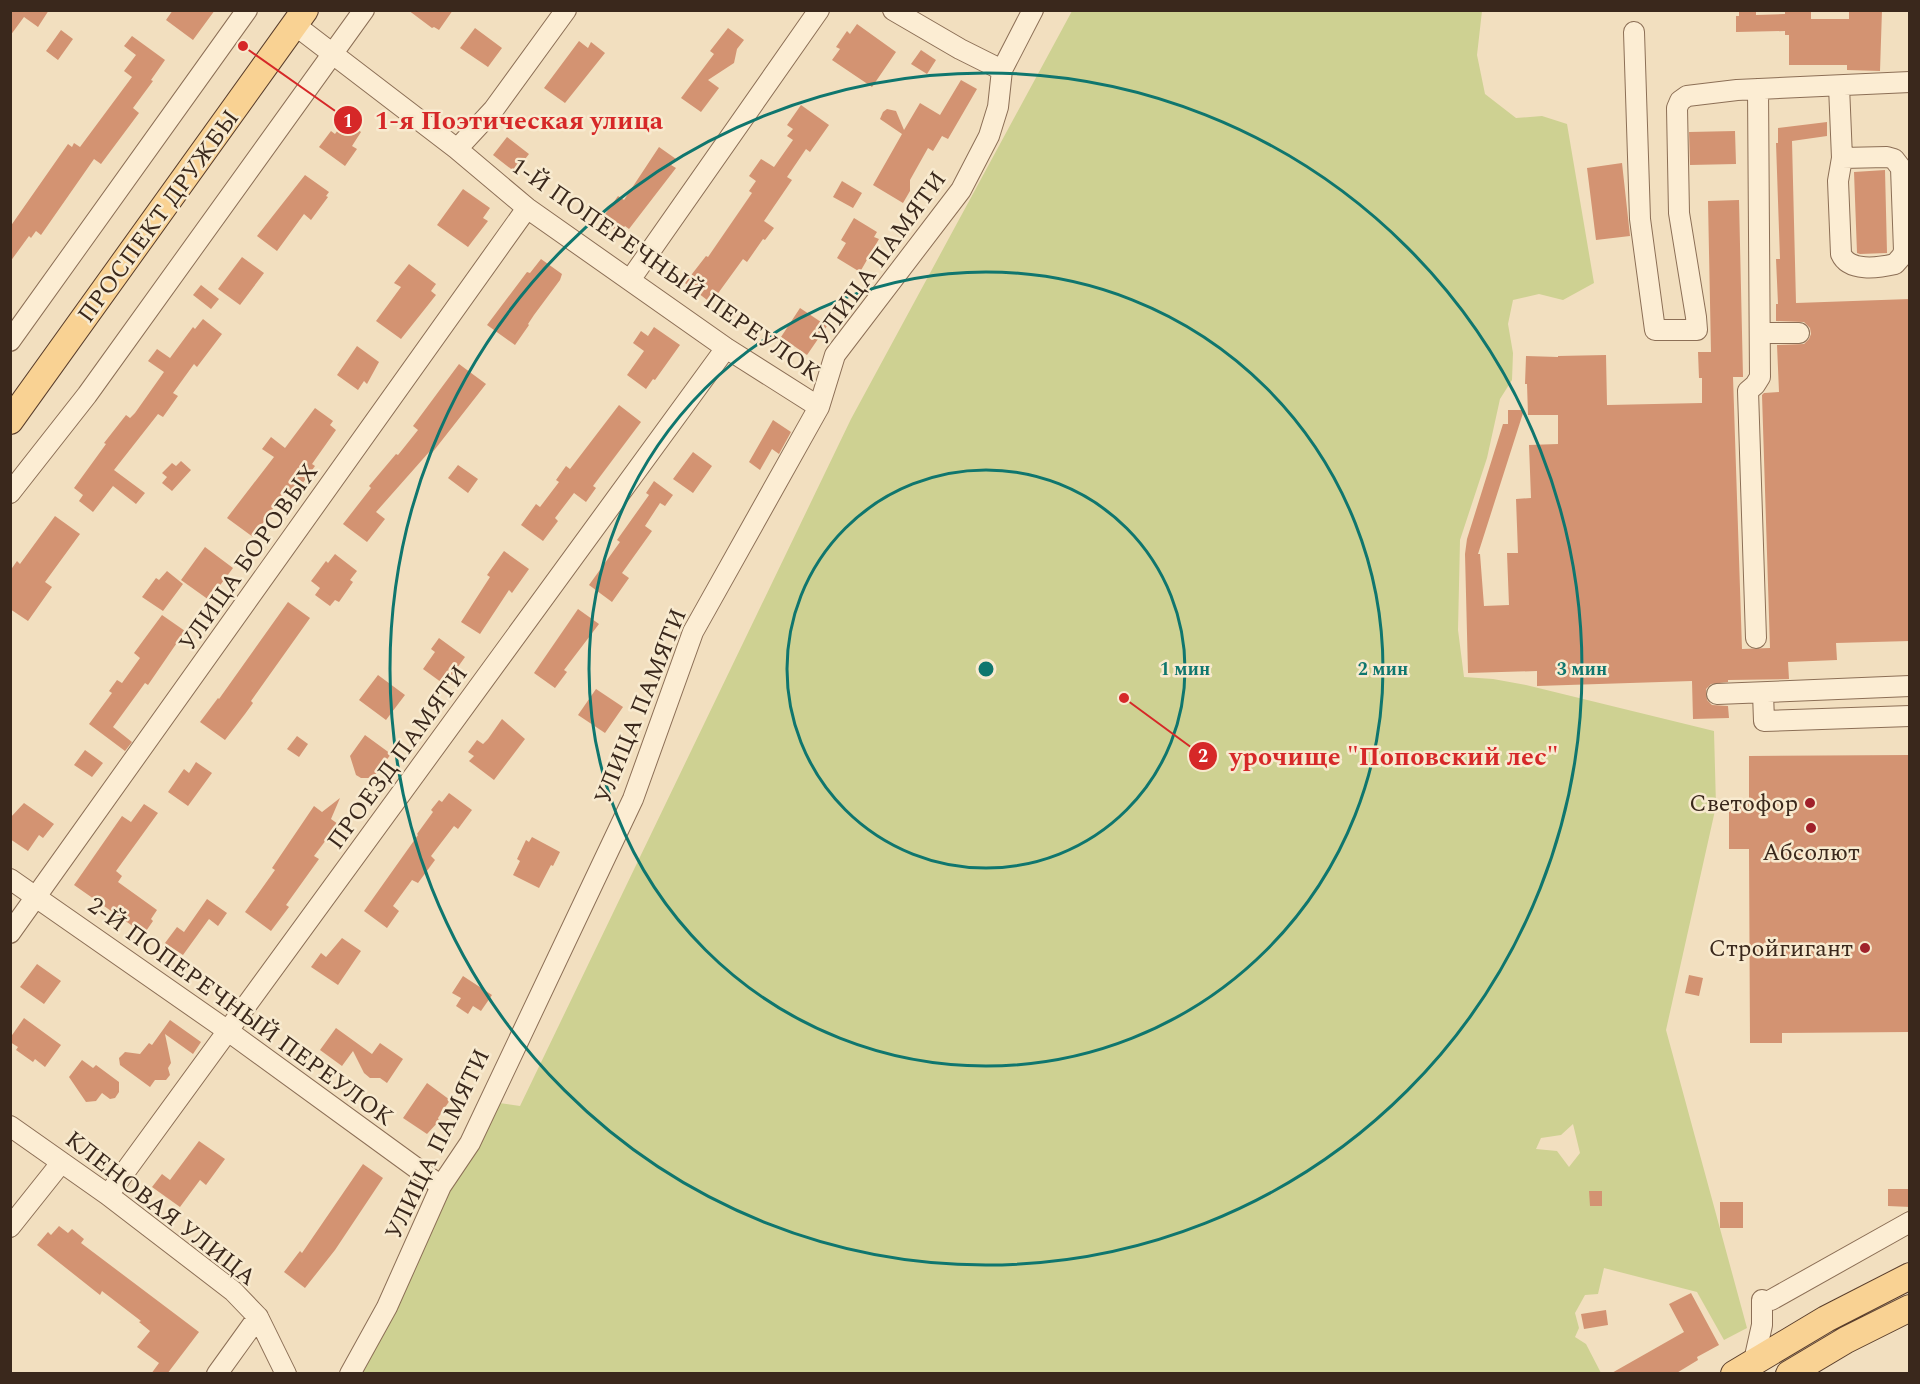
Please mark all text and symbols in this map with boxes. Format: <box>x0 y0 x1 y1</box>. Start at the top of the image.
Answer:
callout: 1-я Поэтическая улица <box>333 98 675 142</box>
text: 1-я Поэтическая улица <box>375 101 664 141</box>
street label: ПРОСПЕКТ ДРУЖБЫ <box>69 102 249 331</box>
text: 1 <box>343 108 353 135</box>
street label: 1-Й ПОПЕРЕЧНЫЙ ПЕРЕУЛОК <box>503 149 828 391</box>
street label: УЛИЦА ПАМЯТИ <box>804 164 956 353</box>
street label: УЛИЦА БОРОВЫХ <box>170 456 327 659</box>
street label: УЛИЦА ПАМЯТИ <box>585 603 697 810</box>
text: 1 мин <box>1160 656 1210 683</box>
text: 2 мин <box>1358 656 1408 683</box>
text: 3 мин <box>1557 656 1607 683</box>
street label: ПРОЕЗД ПАМЯТИ <box>319 658 477 857</box>
centre of rings <box>976 659 996 679</box>
callout: урочище "Поповский лес" <box>1188 734 1571 778</box>
text: урочище "Поповский лес" <box>1229 737 1558 777</box>
text: 2 <box>1198 743 1208 770</box>
place label: Светофор <box>1689 786 1798 822</box>
marker: Светофор <box>1803 796 1817 810</box>
marker: Абсолют <box>1804 821 1818 835</box>
place label: Абсолют <box>1762 835 1860 871</box>
street label: 2-Й ПОПЕРЕЧНЫЙ ПЕРЕУЛОК <box>80 888 401 1135</box>
place label: Стройгигант <box>1709 931 1853 967</box>
marker: Стройгигант <box>1858 941 1872 955</box>
street label: УЛИЦА ПАМЯТИ <box>376 1043 500 1246</box>
street label: КЛЕНОВАЯ УЛИЦА <box>57 1122 264 1295</box>

